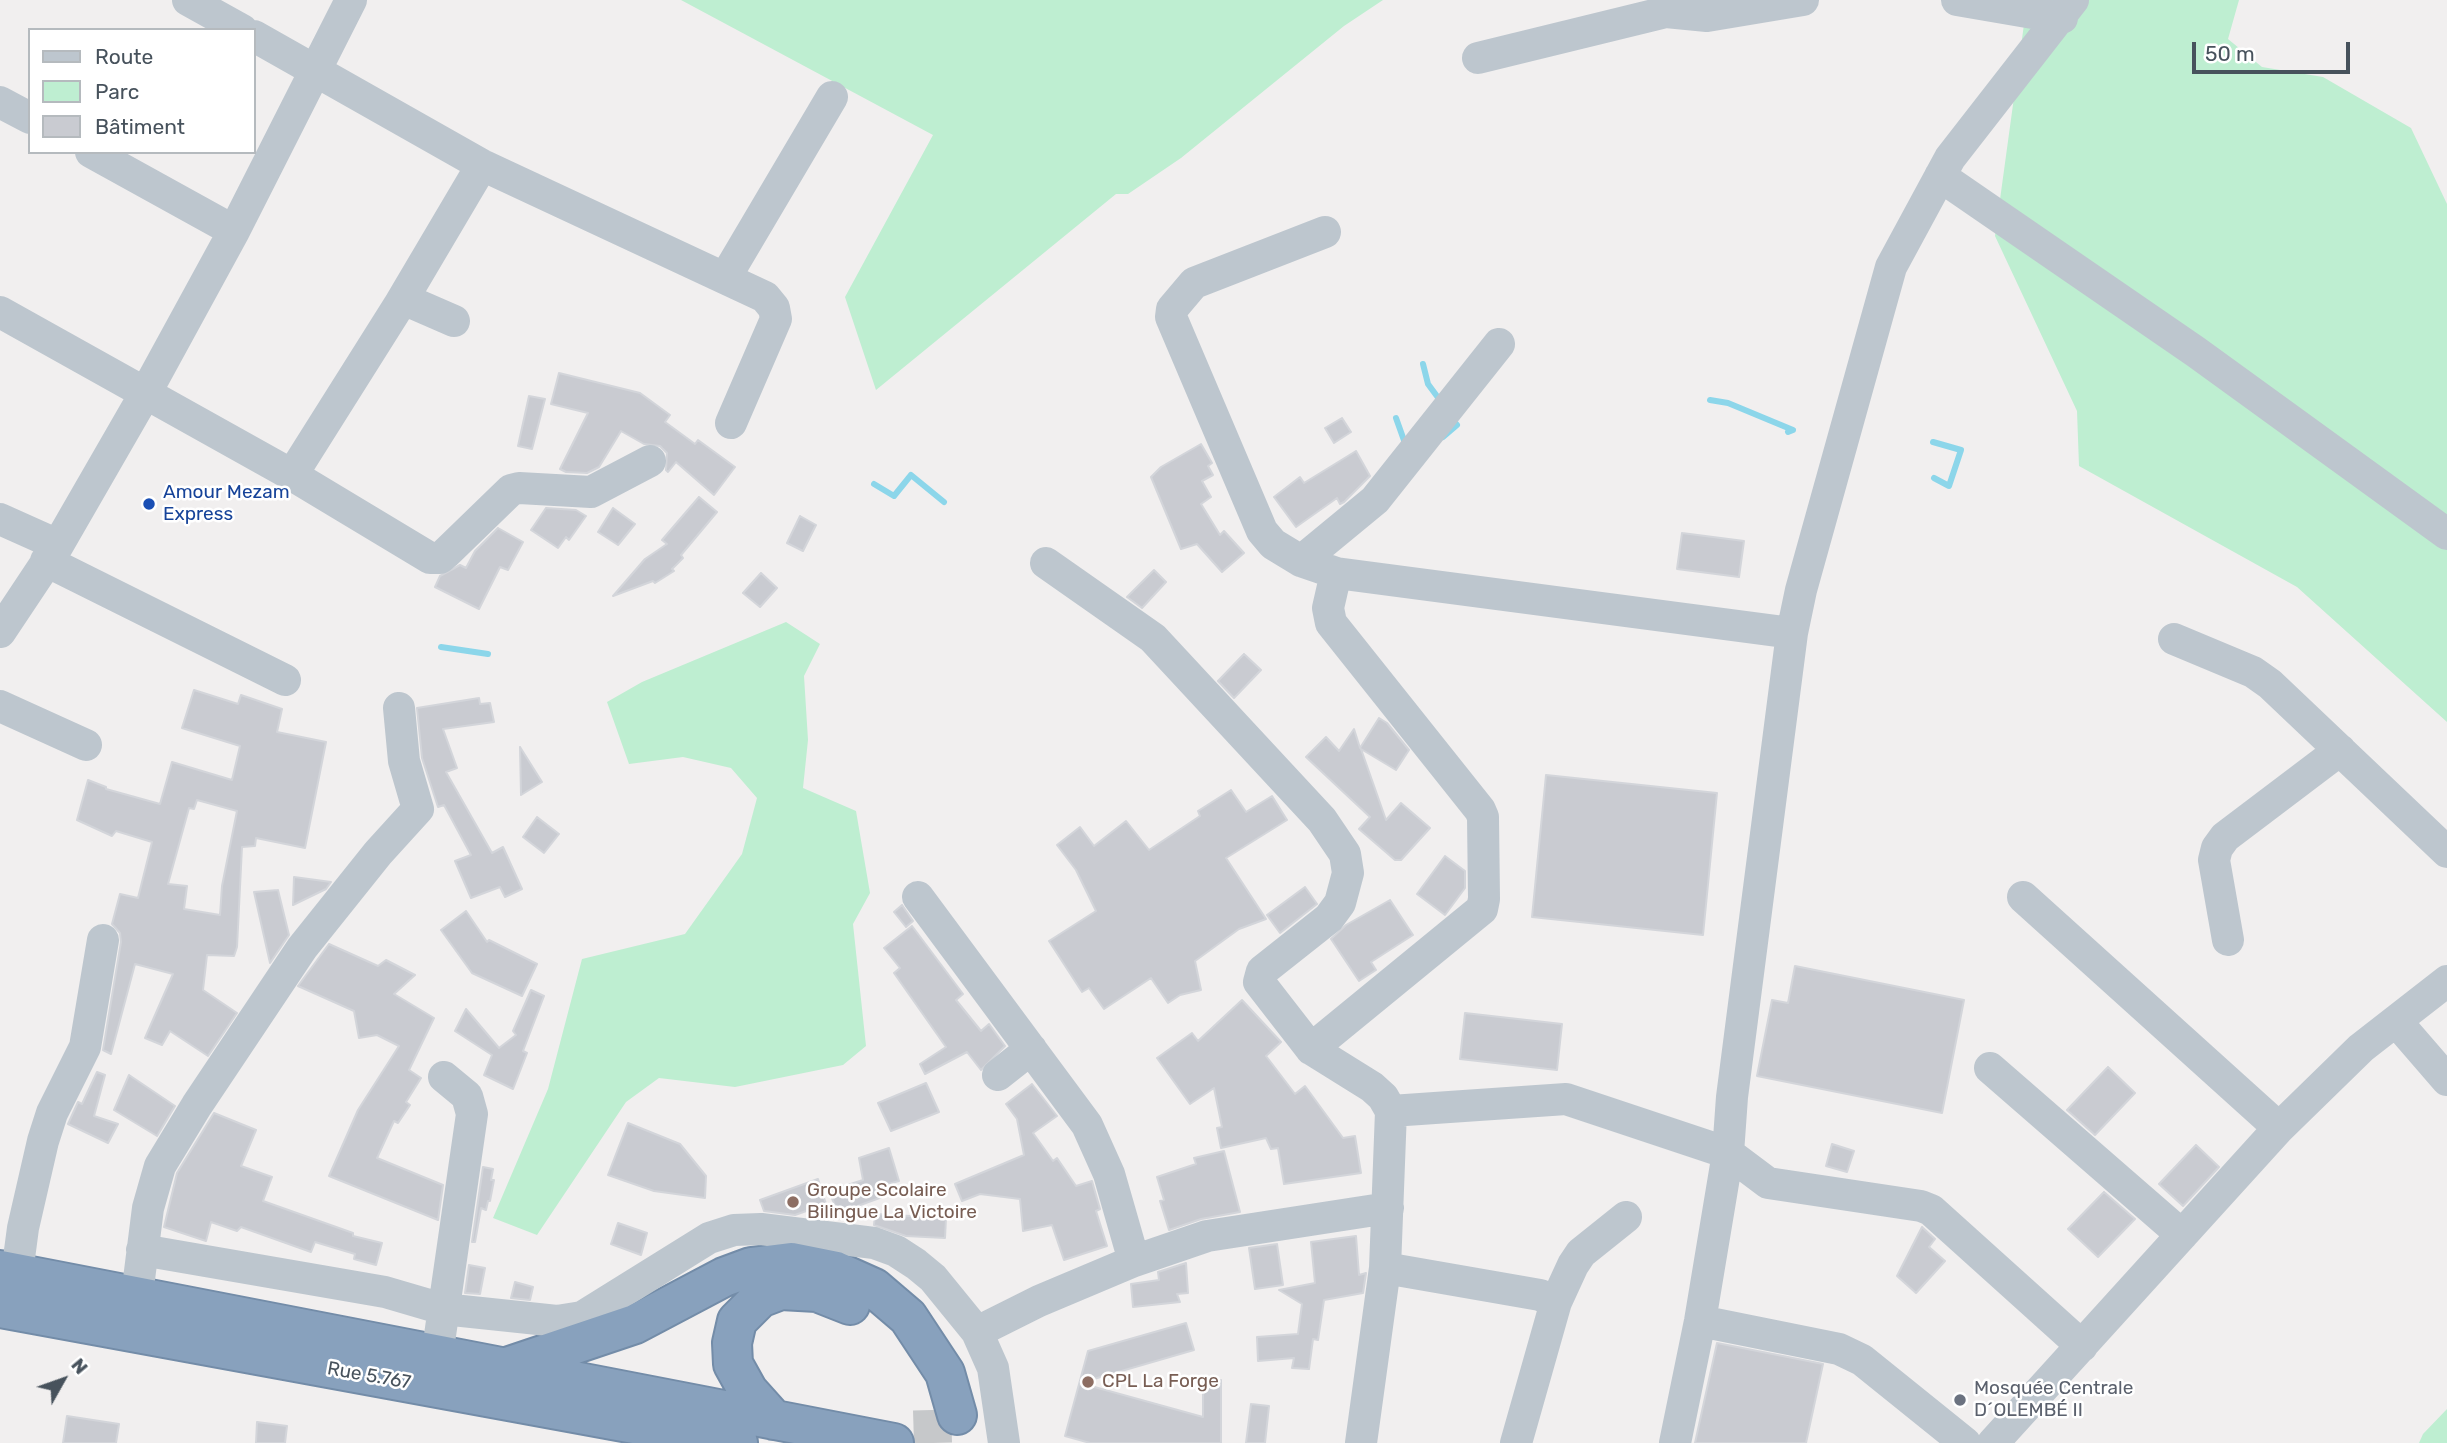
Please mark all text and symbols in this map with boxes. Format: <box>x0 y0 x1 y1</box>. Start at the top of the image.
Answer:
legend <box>28 28 256 154</box>
scale bar <box>2195 28 2352 72</box>
text: 50 m <box>2205 41 2255 66</box>
text: Route <box>95 44 153 69</box>
text: Parc <box>95 79 139 104</box>
text: Bâtiment <box>95 114 185 139</box>
place label: Amour Mezam Express <box>163 482 290 526</box>
marker: Amour Mezam Express <box>141 496 157 512</box>
place label: Groupe Scolaire Bilingue La Victoire <box>807 1180 977 1224</box>
marker: Groupe Scolaire Bilingue La Victoire <box>785 1194 801 1210</box>
north arrow <box>28 1345 98 1415</box>
text: N <box>66 1354 93 1379</box>
street label: Rue 5.767 <box>326 1357 412 1395</box>
place label: CPL La Forge <box>1102 1371 1219 1393</box>
marker: CPL La Forge <box>1080 1374 1096 1390</box>
place label: Mosquée Centrale D´OLEMBÉ II <box>1974 1378 2133 1422</box>
marker: Mosquée Centrale D´OLEMBÉ II <box>1952 1392 1968 1408</box>

